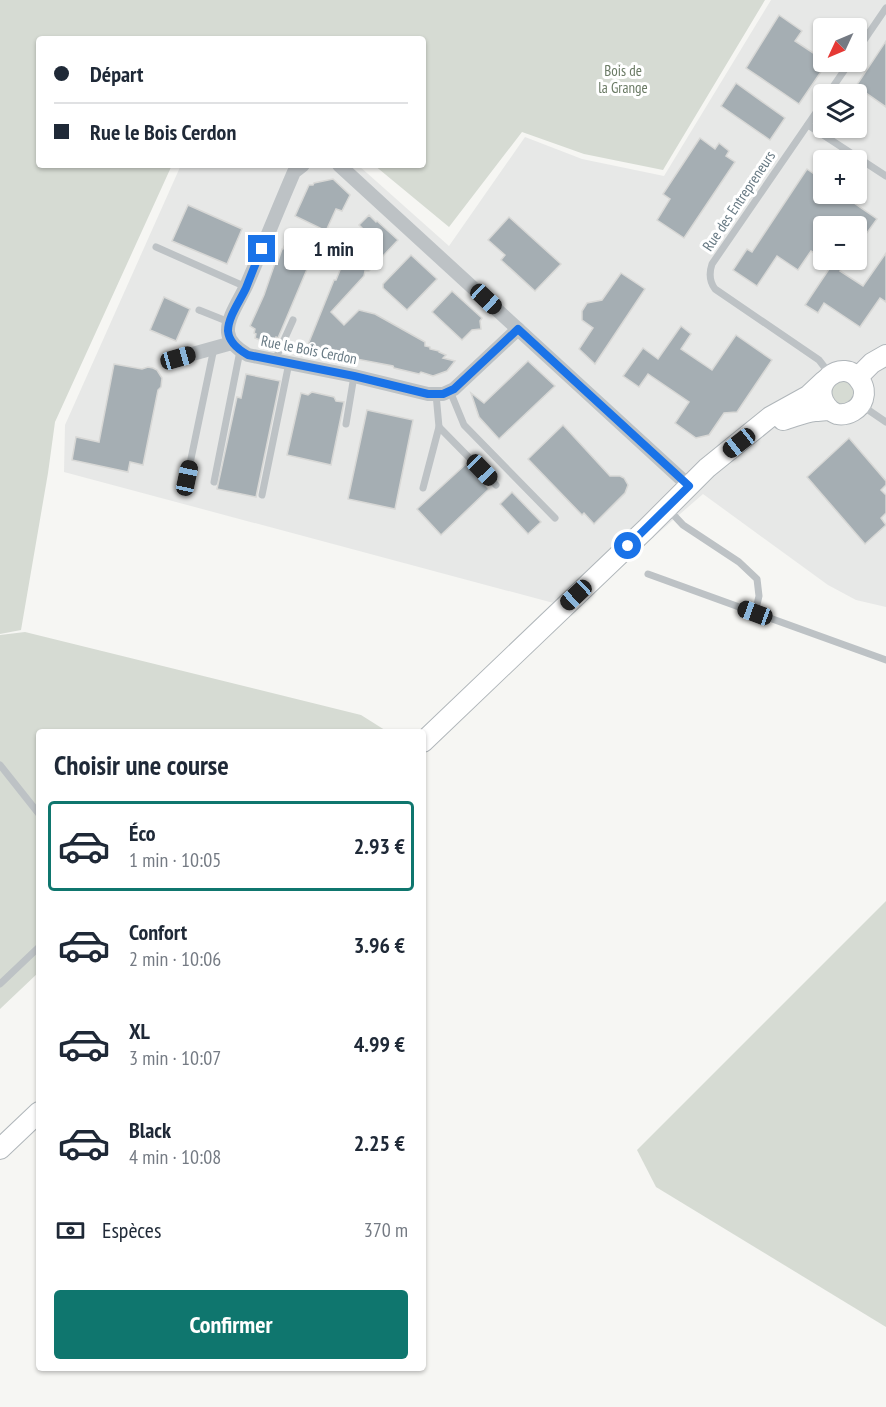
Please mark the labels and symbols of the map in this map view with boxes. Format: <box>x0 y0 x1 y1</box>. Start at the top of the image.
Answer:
north arrow <box>813 18 867 72</box>
park label: Bois de la Grange <box>598 61 648 97</box>
street label: Rue des Entrepreneurs <box>698 147 779 254</box>
callout: 1 min <box>283 228 382 270</box>
route end <box>248 235 275 262</box>
car <box>467 280 505 318</box>
street label: Rue le Bois Cerdon <box>260 331 359 368</box>
car <box>158 344 198 372</box>
car <box>719 425 759 461</box>
car <box>463 451 501 489</box>
car <box>174 459 200 497</box>
route start <box>614 532 641 559</box>
car <box>557 576 595 614</box>
car <box>735 598 775 628</box>

